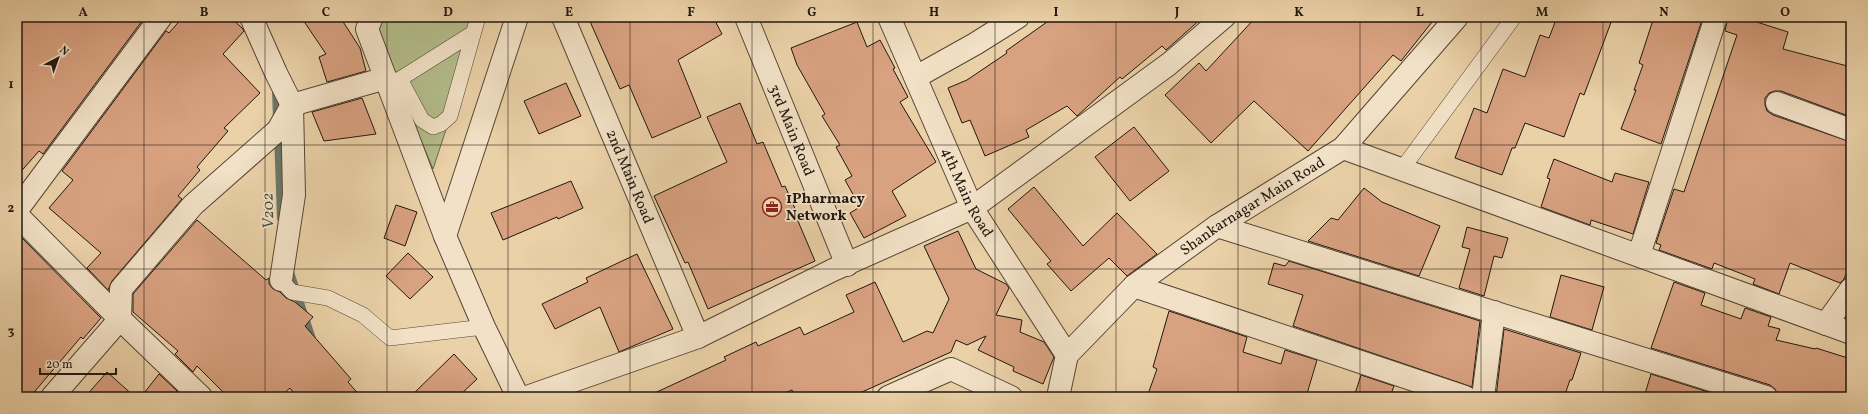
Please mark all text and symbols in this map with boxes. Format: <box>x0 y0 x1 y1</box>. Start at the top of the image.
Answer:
text: A <box>78 4 88 22</box>
text: B <box>200 4 209 22</box>
text: C <box>322 4 330 22</box>
text: D <box>443 4 453 22</box>
text: E <box>565 4 573 22</box>
text: F <box>687 4 695 22</box>
text: G <box>807 4 817 22</box>
text: H <box>929 4 939 22</box>
text: I <box>1054 4 1059 22</box>
text: J <box>1174 4 1180 22</box>
text: K <box>1294 4 1304 22</box>
text: L <box>1416 4 1424 22</box>
text: M <box>1536 4 1549 22</box>
text: N <box>1659 4 1669 22</box>
text: O <box>1780 4 1790 22</box>
north arrow <box>38 38 78 78</box>
text: N <box>56 43 72 60</box>
text: 1 <box>8 76 14 94</box>
street label: 3rd Main Road <box>763 82 819 180</box>
street label: 2nd Main Road <box>600 127 658 227</box>
street label: 4th Main Road <box>935 145 997 242</box>
street label: Shankarnagar Main Road <box>1176 153 1329 261</box>
place label: 1Pharmacy Network <box>786 189 865 227</box>
water label: V202 <box>257 192 281 229</box>
office icon: 1Pharmacy Network <box>761 196 783 218</box>
text: 2 <box>8 200 15 218</box>
text: 3 <box>8 323 15 341</box>
scale bar <box>40 350 116 376</box>
text: 20 m <box>46 357 73 373</box>

